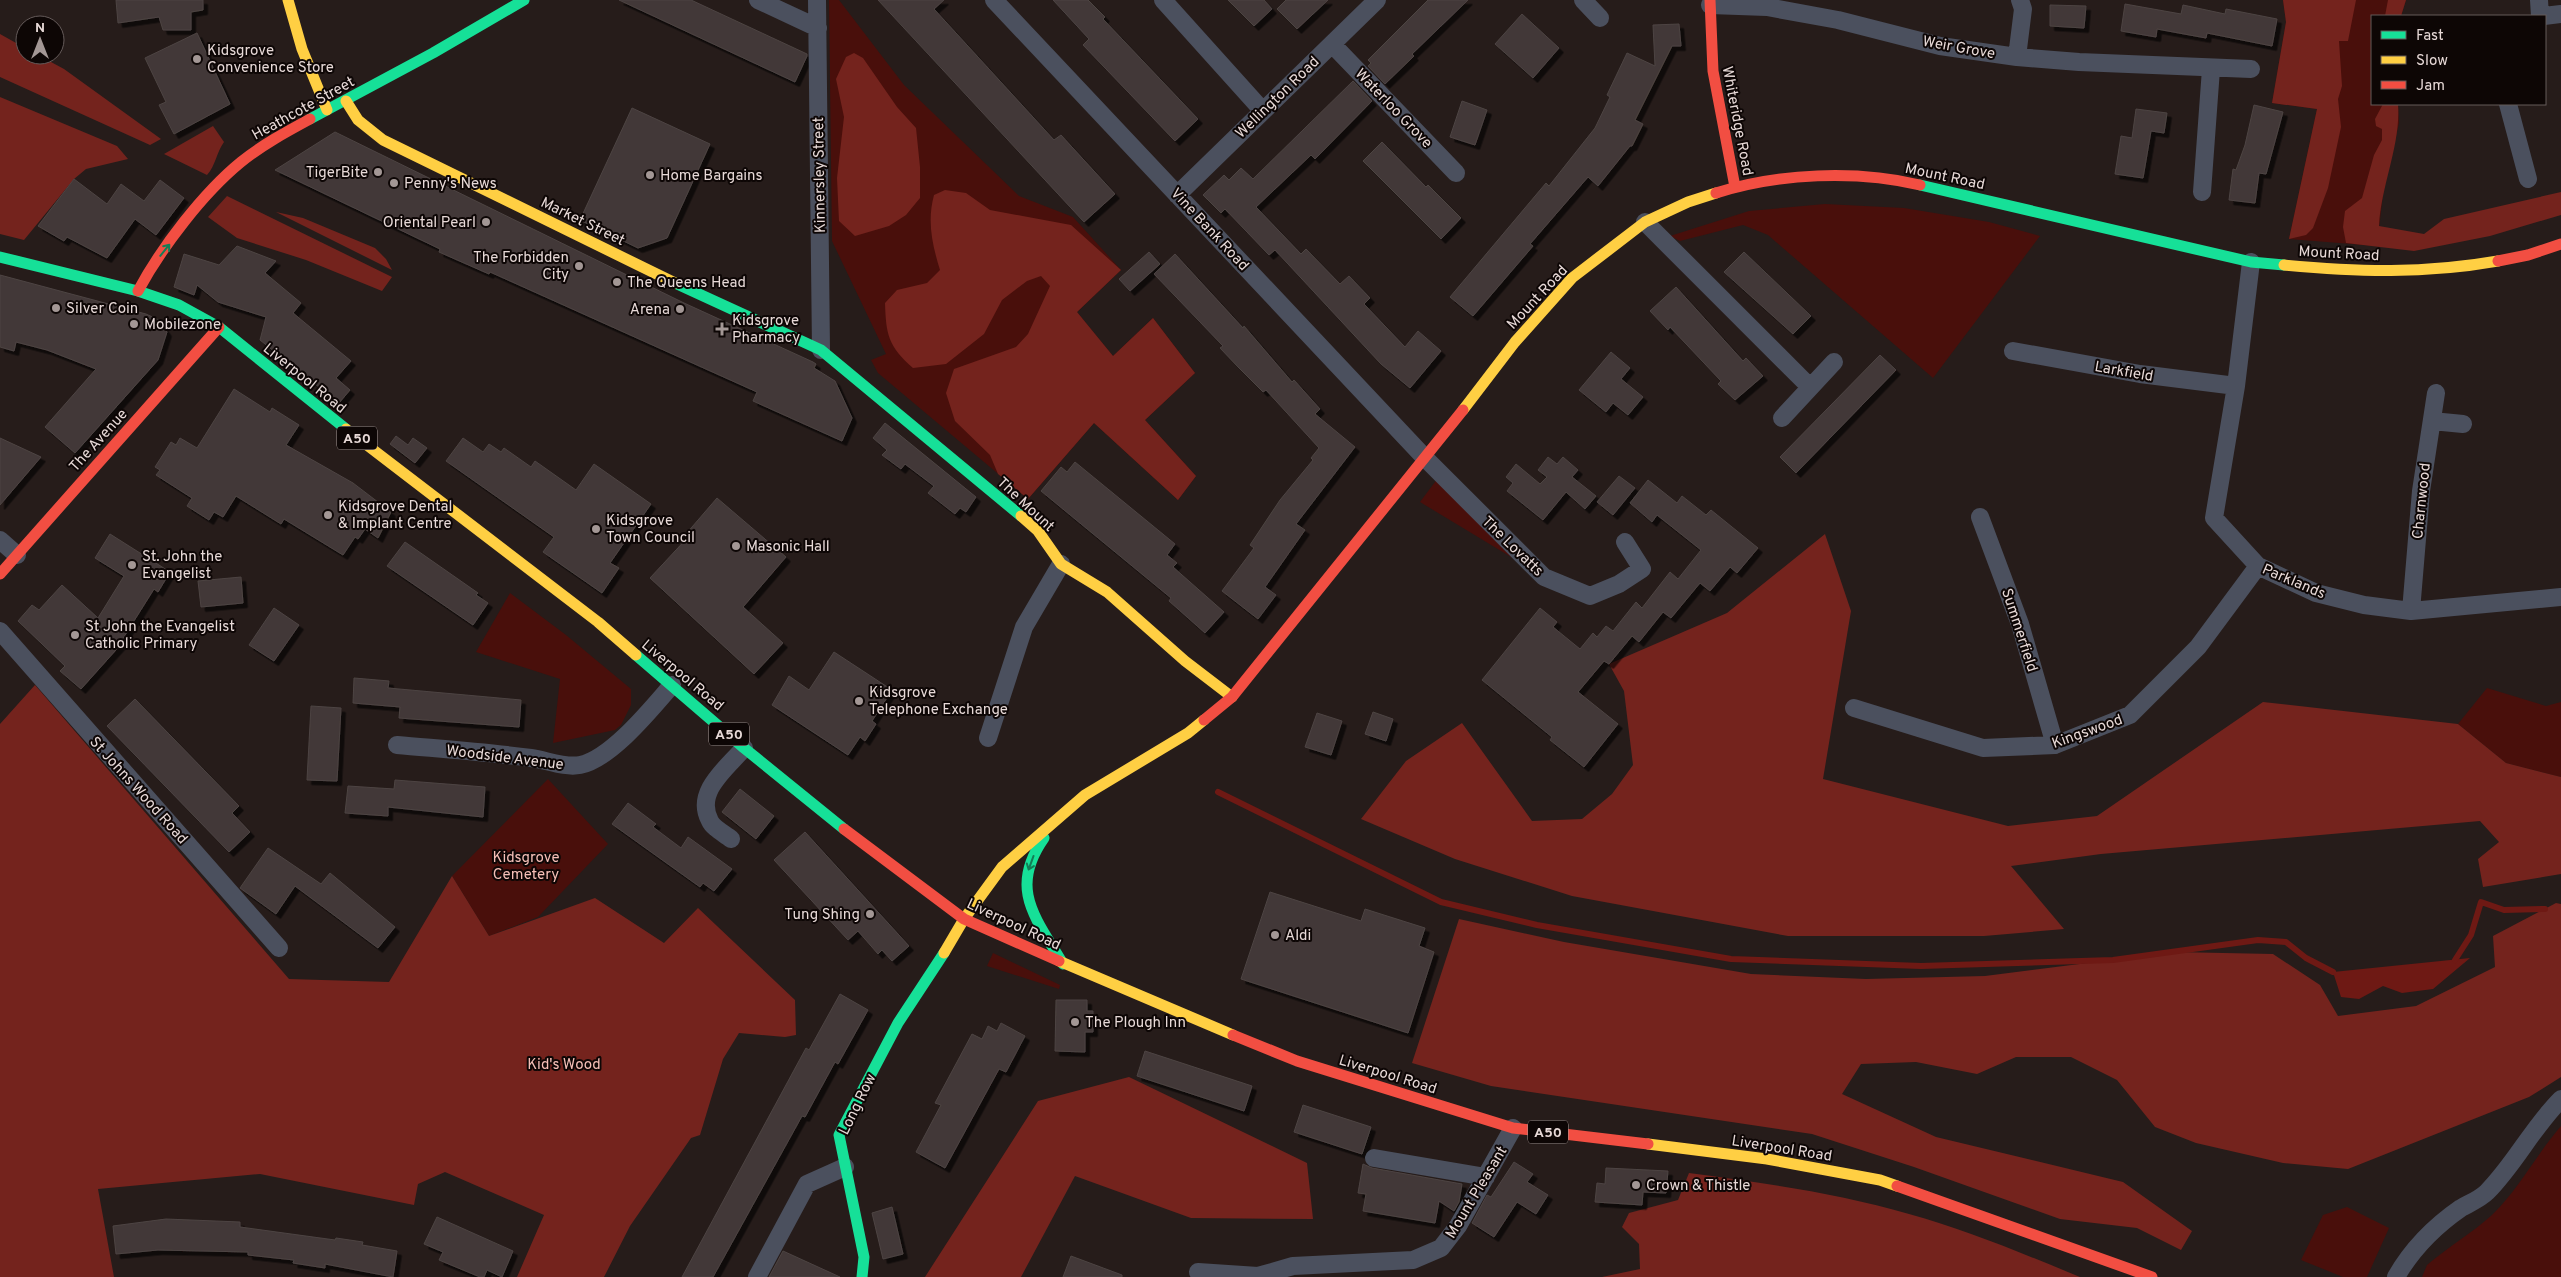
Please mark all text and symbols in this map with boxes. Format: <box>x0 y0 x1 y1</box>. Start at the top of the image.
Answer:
north arrow <box>15 15 65 65</box>
legend <box>2371 15 2546 105</box>
text: N <box>35 20 45 37</box>
text: Fast <box>2416 27 2444 46</box>
street label: Weir Grove <box>1921 33 1996 64</box>
place label: Kidsgrove Convenience Store <box>207 42 334 78</box>
text: Slow <box>2416 52 2448 71</box>
marker: Kidsgrove Convenience Store <box>191 53 203 65</box>
street label: Wellington Road <box>1232 53 1324 143</box>
street label: Waterloo Grove <box>1350 65 1436 153</box>
street label: Whiteridge Road <box>1717 65 1756 178</box>
street label: Heathcote Street <box>249 73 358 145</box>
text: Jam <box>2416 77 2445 96</box>
street label: Kinnersley Street <box>810 117 831 233</box>
street label: Mount Road <box>1903 160 1986 195</box>
place label: TigerBite <box>306 164 368 183</box>
marker: TigerBite <box>372 166 384 178</box>
place label: Home Bargains <box>660 167 763 186</box>
marker: Home Bargains <box>644 169 656 181</box>
place label: Penny's News <box>404 175 497 194</box>
marker: Penny's News <box>388 177 400 189</box>
street label: Vine Bank Road <box>1166 185 1252 275</box>
street label: Market Street <box>537 194 628 251</box>
place label: Oriental Pearl <box>383 214 476 233</box>
marker: Oriental Pearl <box>480 216 492 228</box>
street label: Mount Road <box>2298 243 2380 266</box>
one-way arrow <box>159 244 170 257</box>
place label: The Forbidden City <box>473 249 569 285</box>
marker: The Forbidden City <box>573 260 585 272</box>
street label: Mount Road <box>1503 262 1573 334</box>
place label: The Queens Head <box>627 274 746 293</box>
marker: The Queens Head <box>611 276 623 288</box>
place label: Silver Coin <box>66 300 138 319</box>
place label: Arena <box>630 301 670 320</box>
marker: Silver Coin <box>50 302 62 314</box>
marker: Arena <box>674 303 686 315</box>
place label: Kidsgrove Pharmacy <box>732 312 800 348</box>
place label: Mobilezone <box>144 316 221 335</box>
marker: Mobilezone <box>128 318 140 330</box>
marker: Kidsgrove Pharmacy <box>716 323 728 335</box>
street label: Liverpool Road <box>259 340 350 419</box>
street label: Larkfield <box>2093 358 2155 387</box>
street label: The Avenue <box>66 405 132 477</box>
road number: A50 <box>337 426 377 449</box>
street label: Charnwood <box>2409 462 2436 540</box>
street label: The Mount <box>992 474 1058 537</box>
place label: Kidsgrove Dental & Implant Centre <box>338 498 452 534</box>
marker: Kidsgrove Dental & Implant Centre <box>322 509 334 521</box>
place label: Kidsgrove Town Council <box>606 512 695 548</box>
street label: The Lovatts <box>1477 513 1547 581</box>
marker: Kidsgrove Town Council <box>590 523 602 535</box>
place label: Masonic Hall <box>746 538 830 557</box>
marker: Masonic Hall <box>730 540 742 552</box>
place label: St. John the Evangelist <box>142 548 222 584</box>
marker: St. John the Evangelist <box>126 559 138 571</box>
street label: Parklands <box>2259 561 2328 604</box>
street label: Summerfield <box>1996 586 2041 675</box>
place label: St John the Evangelist Catholic Primary <box>85 618 235 654</box>
marker: St John the Evangelist Catholic Primary <box>69 629 81 641</box>
street label: Liverpool Road <box>637 636 727 716</box>
place label: Kidsgrove Telephone Exchange <box>869 684 1008 720</box>
marker: Kidsgrove Telephone Exchange <box>853 695 865 707</box>
street label: Kingswood <box>2050 711 2126 754</box>
road number: A50 <box>709 722 749 746</box>
street label: St Johns Wood Road <box>85 733 191 849</box>
street label: Woodside Avenue <box>445 742 565 775</box>
park label: Kidsgrove Cemetery <box>492 849 560 885</box>
one-way arrow <box>1026 855 1035 870</box>
street label: Liverpool Road <box>963 895 1063 955</box>
place label: Tung Shing <box>784 906 860 925</box>
marker: Tung Shing <box>864 908 876 920</box>
place label: Aldi <box>1285 927 1311 946</box>
marker: Aldi <box>1269 929 1281 941</box>
place label: The Plough Inn <box>1085 1014 1186 1033</box>
marker: The Plough Inn <box>1069 1016 1081 1028</box>
street label: Liverpool Road <box>1336 1051 1439 1099</box>
park label: Kid's Wood <box>527 1056 601 1075</box>
street label: Long Row <box>835 1071 881 1138</box>
road number: A50 <box>1528 1120 1568 1144</box>
street label: Liverpool Road <box>1730 1132 1833 1167</box>
street label: Mount Pleasant <box>1442 1143 1512 1242</box>
place label: Crown & Thistle <box>1646 1177 1750 1196</box>
marker: Crown & Thistle <box>1630 1179 1642 1191</box>

